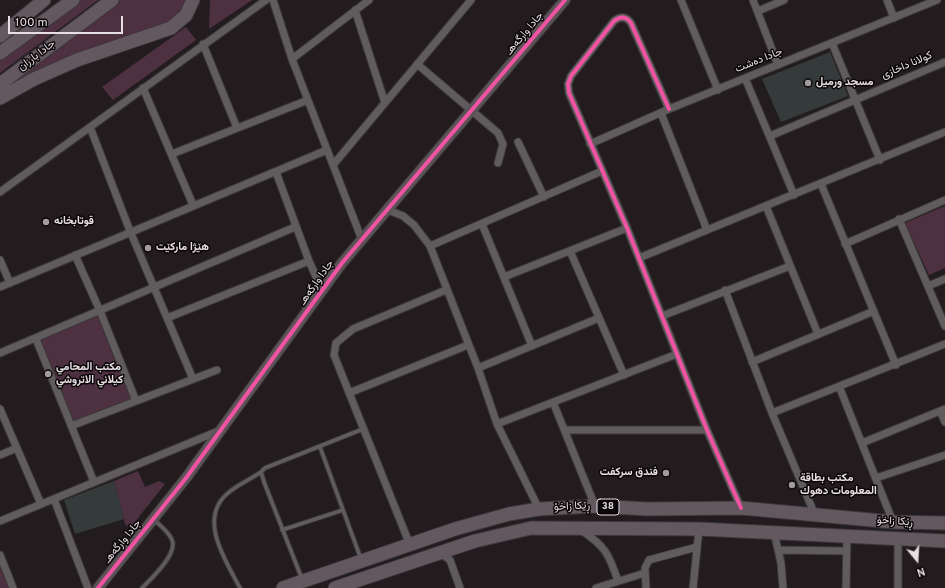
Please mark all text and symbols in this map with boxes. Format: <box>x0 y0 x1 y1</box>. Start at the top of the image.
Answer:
scale bar <box>10 8 125 34</box>
street label: جادا وارگه‌هـ <box>503 10 547 58</box>
text: 100 m <box>15 15 48 31</box>
street label: جادا بارزان <box>16 38 58 74</box>
street label: جادا دەشت <box>733 46 785 76</box>
street label: کولانا داخازی <box>879 49 935 83</box>
place label: مسجد ورميل <box>816 76 874 90</box>
marker: مسجد ورميل <box>803 78 813 88</box>
place label: قوتابخانه <box>54 215 94 229</box>
marker: قوتابخانه <box>41 217 51 227</box>
place label: هێژا ماركێت <box>156 241 209 255</box>
marker: هێژا ماركێت <box>143 243 153 253</box>
street label: جادا وارگه‌هـ <box>297 258 337 308</box>
place label: مكتب المحامي كيلاني الاتروشي <box>56 361 123 387</box>
marker: مكتب المحامي كيلاني الاتروشي <box>43 369 53 379</box>
place label: فندق سركفت <box>600 466 658 480</box>
marker: فندق سركفت <box>661 468 671 478</box>
place label: مكتب بطاقة المعلومات دهوك <box>800 472 877 498</box>
marker: مكتب بطاقة المعلومات دهوك <box>787 480 797 490</box>
street label: ڕێکا زاخۆ <box>554 499 590 515</box>
road number: 38 <box>597 499 619 515</box>
street label: ڕێکا زاخۆ <box>877 514 913 530</box>
street label: جادا وارگه‌هـ <box>101 518 145 566</box>
north arrow <box>897 540 937 580</box>
text: N <box>915 564 927 579</box>

